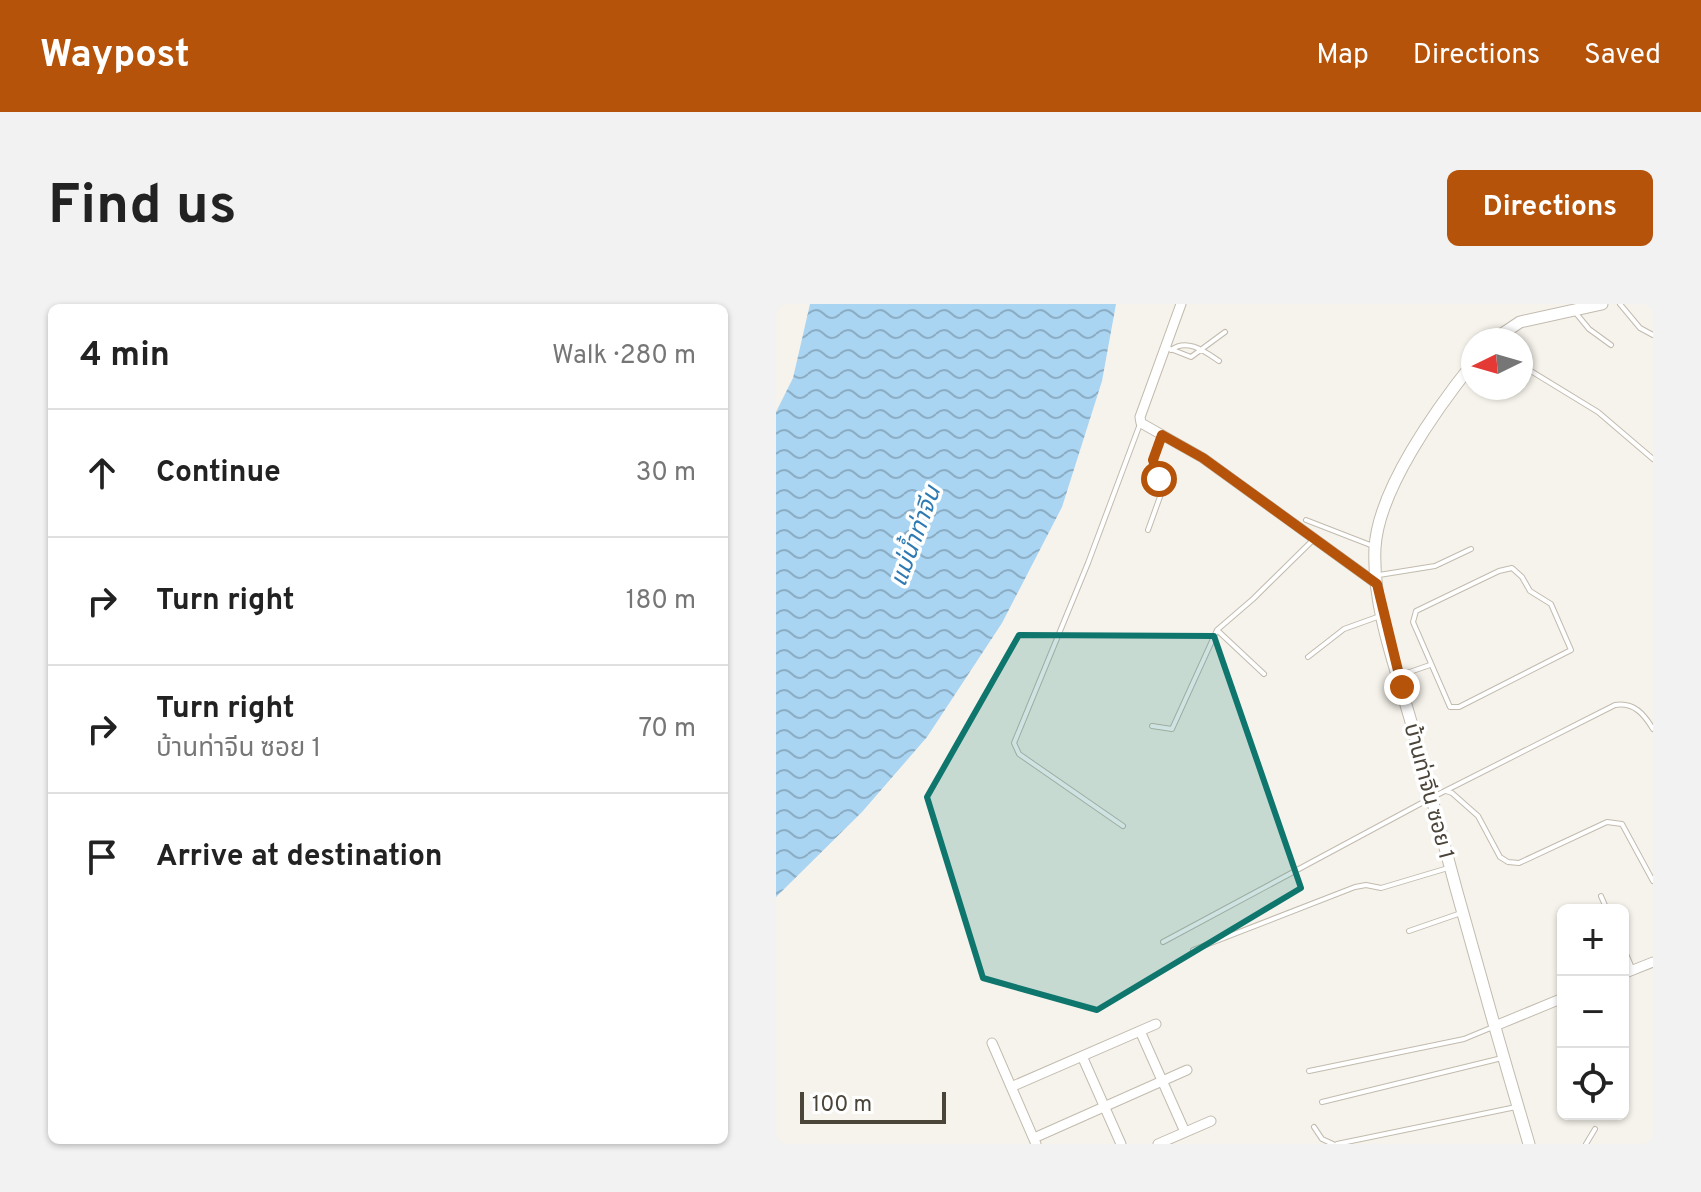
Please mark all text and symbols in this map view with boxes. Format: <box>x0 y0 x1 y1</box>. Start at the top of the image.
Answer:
text: Waypost <box>40 32 190 81</box>
text: Map <box>1316 38 1369 74</box>
text: Directions <box>1413 38 1540 74</box>
text: Saved <box>1584 38 1661 74</box>
button: Directions <box>1447 170 1653 246</box>
text: Find us <box>48 173 237 243</box>
north arrow <box>1461 328 1533 400</box>
text: 4 min <box>80 335 170 378</box>
text: Walk · 280 m <box>552 340 696 373</box>
icon: ahead <box>80 451 124 495</box>
text: Continue <box>156 455 281 492</box>
text: 30 m <box>636 457 696 490</box>
route start <box>1141 461 1177 497</box>
water label: แม่น้ำท่าจีน <box>881 480 949 591</box>
icon: right <box>80 579 124 623</box>
text: Turn right <box>156 583 294 620</box>
text: 180 m <box>626 585 696 618</box>
route end <box>1384 669 1420 705</box>
text: Turn right <box>156 691 294 728</box>
icon: right <box>80 707 124 751</box>
text: 70 m <box>638 713 696 746</box>
street label: บ้านท่าจีน ซอย 1 <box>1396 721 1459 863</box>
text: บ้านท่าจีน ซอย 1 <box>156 733 321 766</box>
icon: arrive <box>80 835 124 879</box>
text: Arrive at destination <box>156 839 442 876</box>
map controls <box>1557 904 1629 1120</box>
button: + <box>1557 904 1629 976</box>
button: − <box>1557 976 1629 1048</box>
button: locate <box>1557 1048 1629 1120</box>
scale bar <box>800 1088 946 1124</box>
text: 100 m <box>812 1092 872 1119</box>

